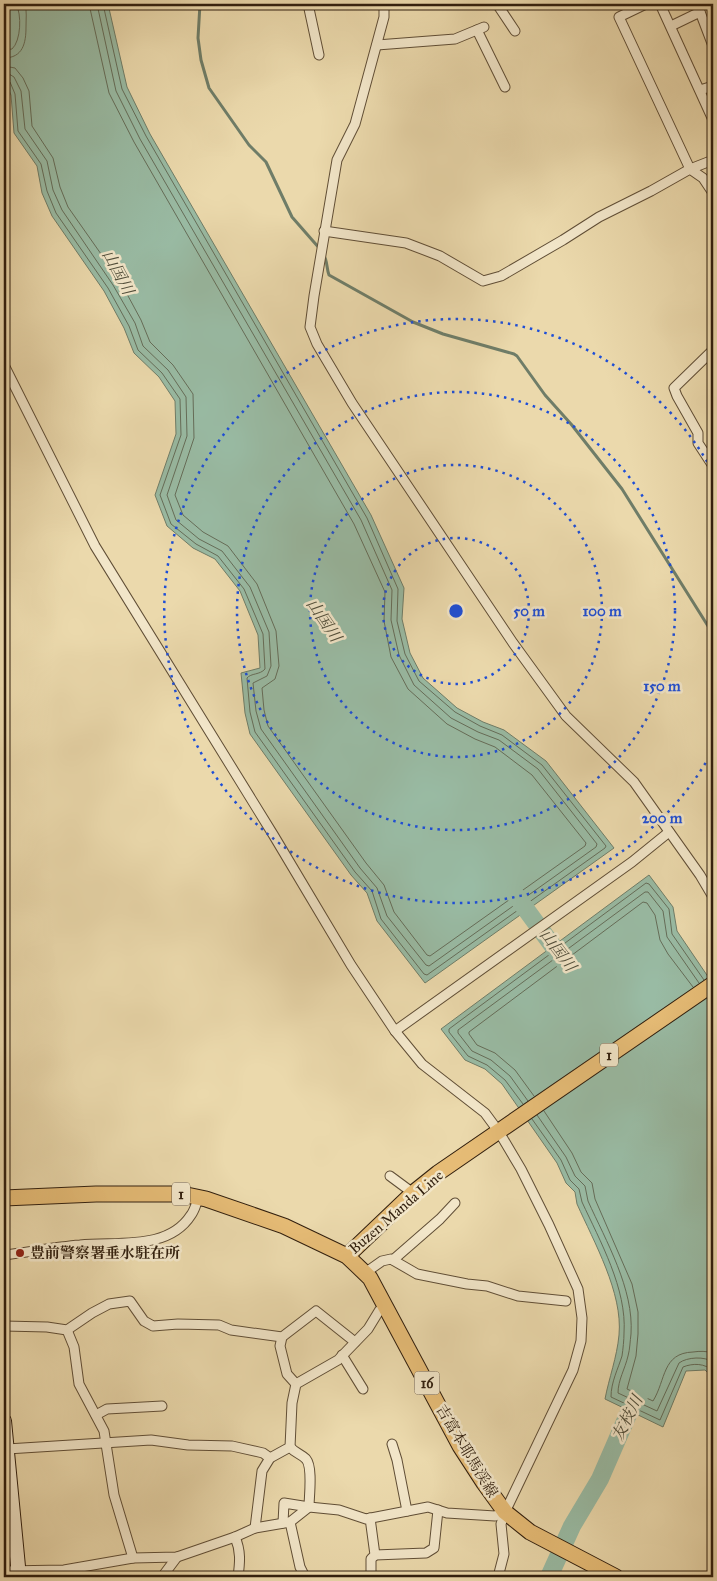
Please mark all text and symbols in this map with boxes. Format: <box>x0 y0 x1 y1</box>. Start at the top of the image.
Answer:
water label: 山国川 <box>98 246 139 299</box>
water label: 山国川 <box>303 595 346 647</box>
centre of rings <box>447 602 465 620</box>
text: 50 m <box>513 602 545 620</box>
text: 100 m <box>582 602 622 620</box>
text: 150 m <box>643 677 681 695</box>
text: 200 m <box>642 809 683 827</box>
water label: 山国川 <box>536 925 581 976</box>
road number: 1 <box>600 1044 618 1066</box>
street label: Buzen Manda Line <box>345 1166 447 1258</box>
road number: 1 <box>172 1182 190 1206</box>
place label: 豊前警察署垂水駐在所 <box>30 1244 180 1262</box>
marker: 豊前警察署垂水駐在所 <box>14 1247 26 1259</box>
road number: 16 <box>414 1372 440 1395</box>
water label: 友枝川 <box>608 1391 647 1444</box>
street label: 吉富本耶馬渓線 <box>432 1401 502 1501</box>

